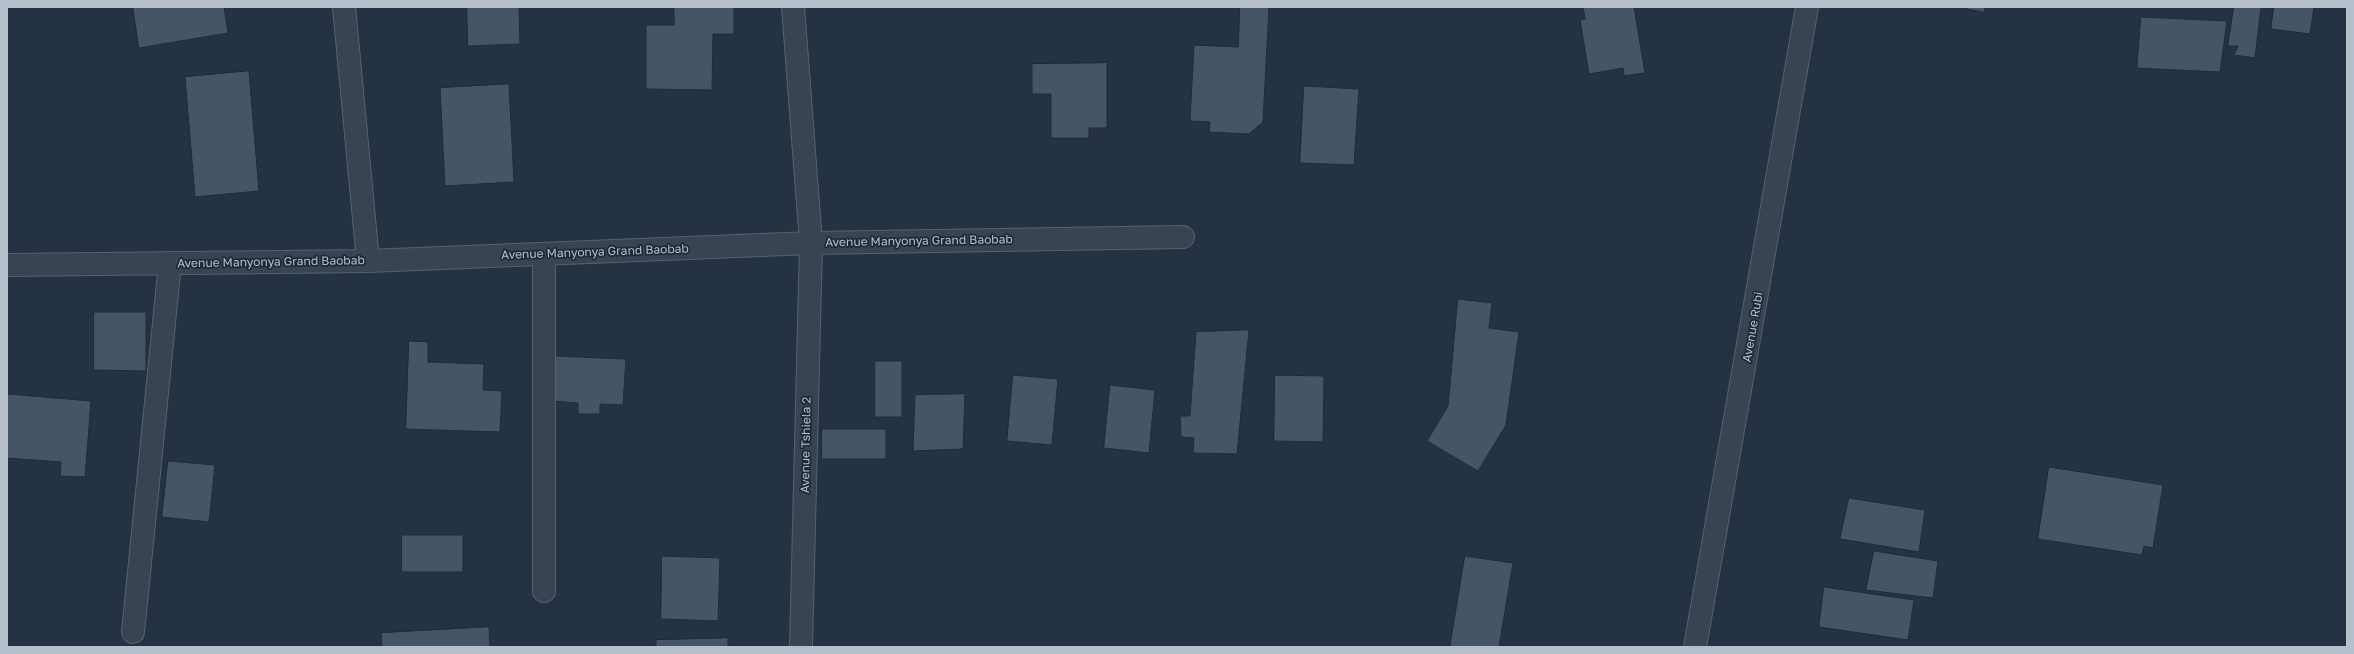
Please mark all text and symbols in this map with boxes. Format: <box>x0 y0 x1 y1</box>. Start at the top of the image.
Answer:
street label: Avenue Manyonya Grand Baobab <box>825 232 1013 250</box>
street label: Avenue Manyonya Grand Baobab <box>501 242 689 262</box>
street label: Avenue Manyonya Grand Baobab <box>177 253 365 271</box>
street label: Avenue Rubi <box>1740 291 1766 363</box>
street label: Avenue Tshiela 2 <box>798 397 814 493</box>

